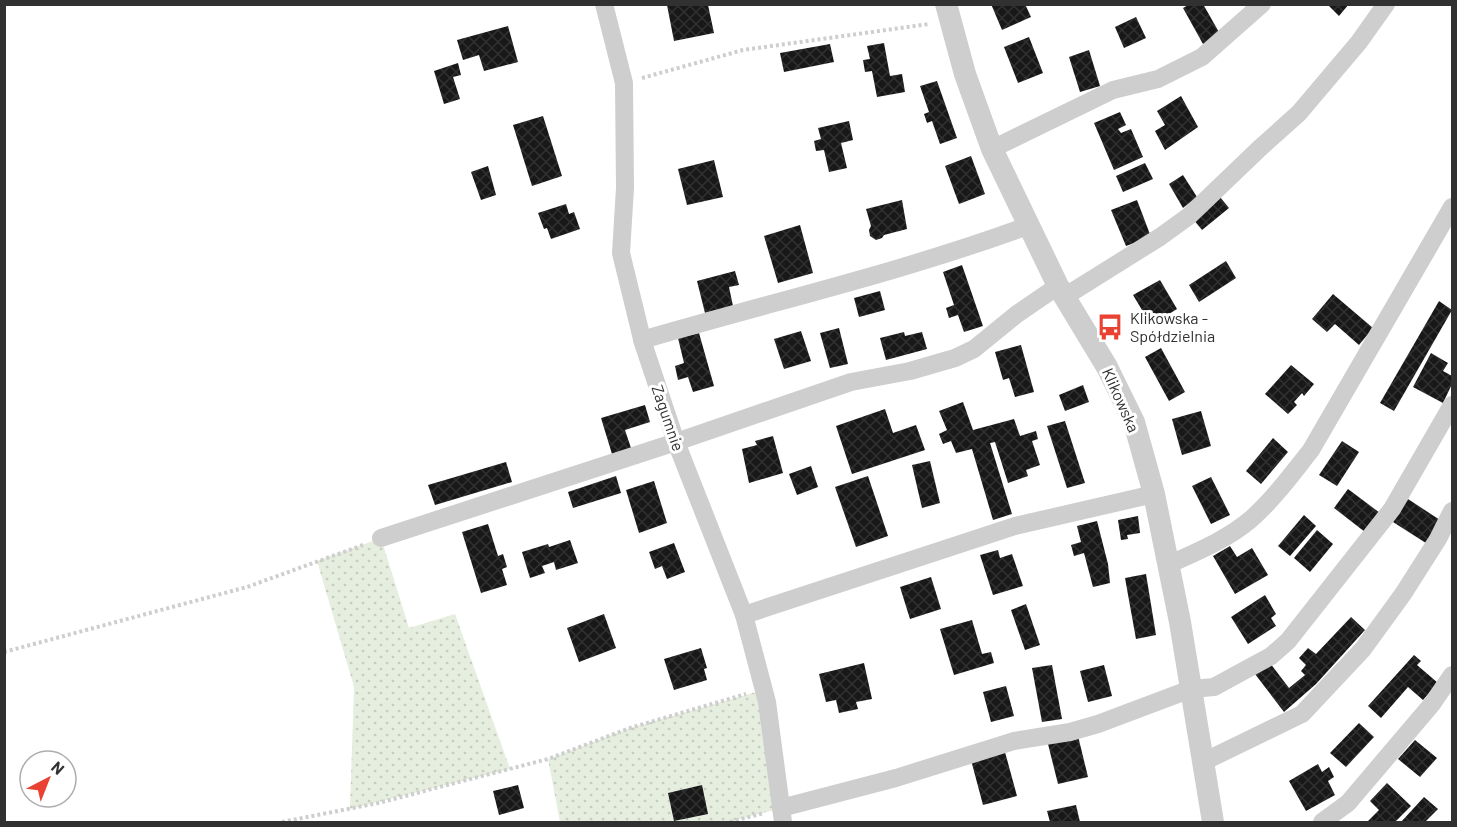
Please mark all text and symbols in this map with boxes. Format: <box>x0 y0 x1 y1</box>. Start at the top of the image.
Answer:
place label: Klikowska - Spółdzielnia <box>1130 308 1215 345</box>
bus stop icon: Klikowska - Spółdzielnia <box>1095 312 1125 342</box>
street label: Klikowska <box>1099 365 1144 435</box>
street label: Zagumnie <box>648 382 689 453</box>
north arrow <box>18 749 78 809</box>
text: N <box>48 757 69 778</box>

